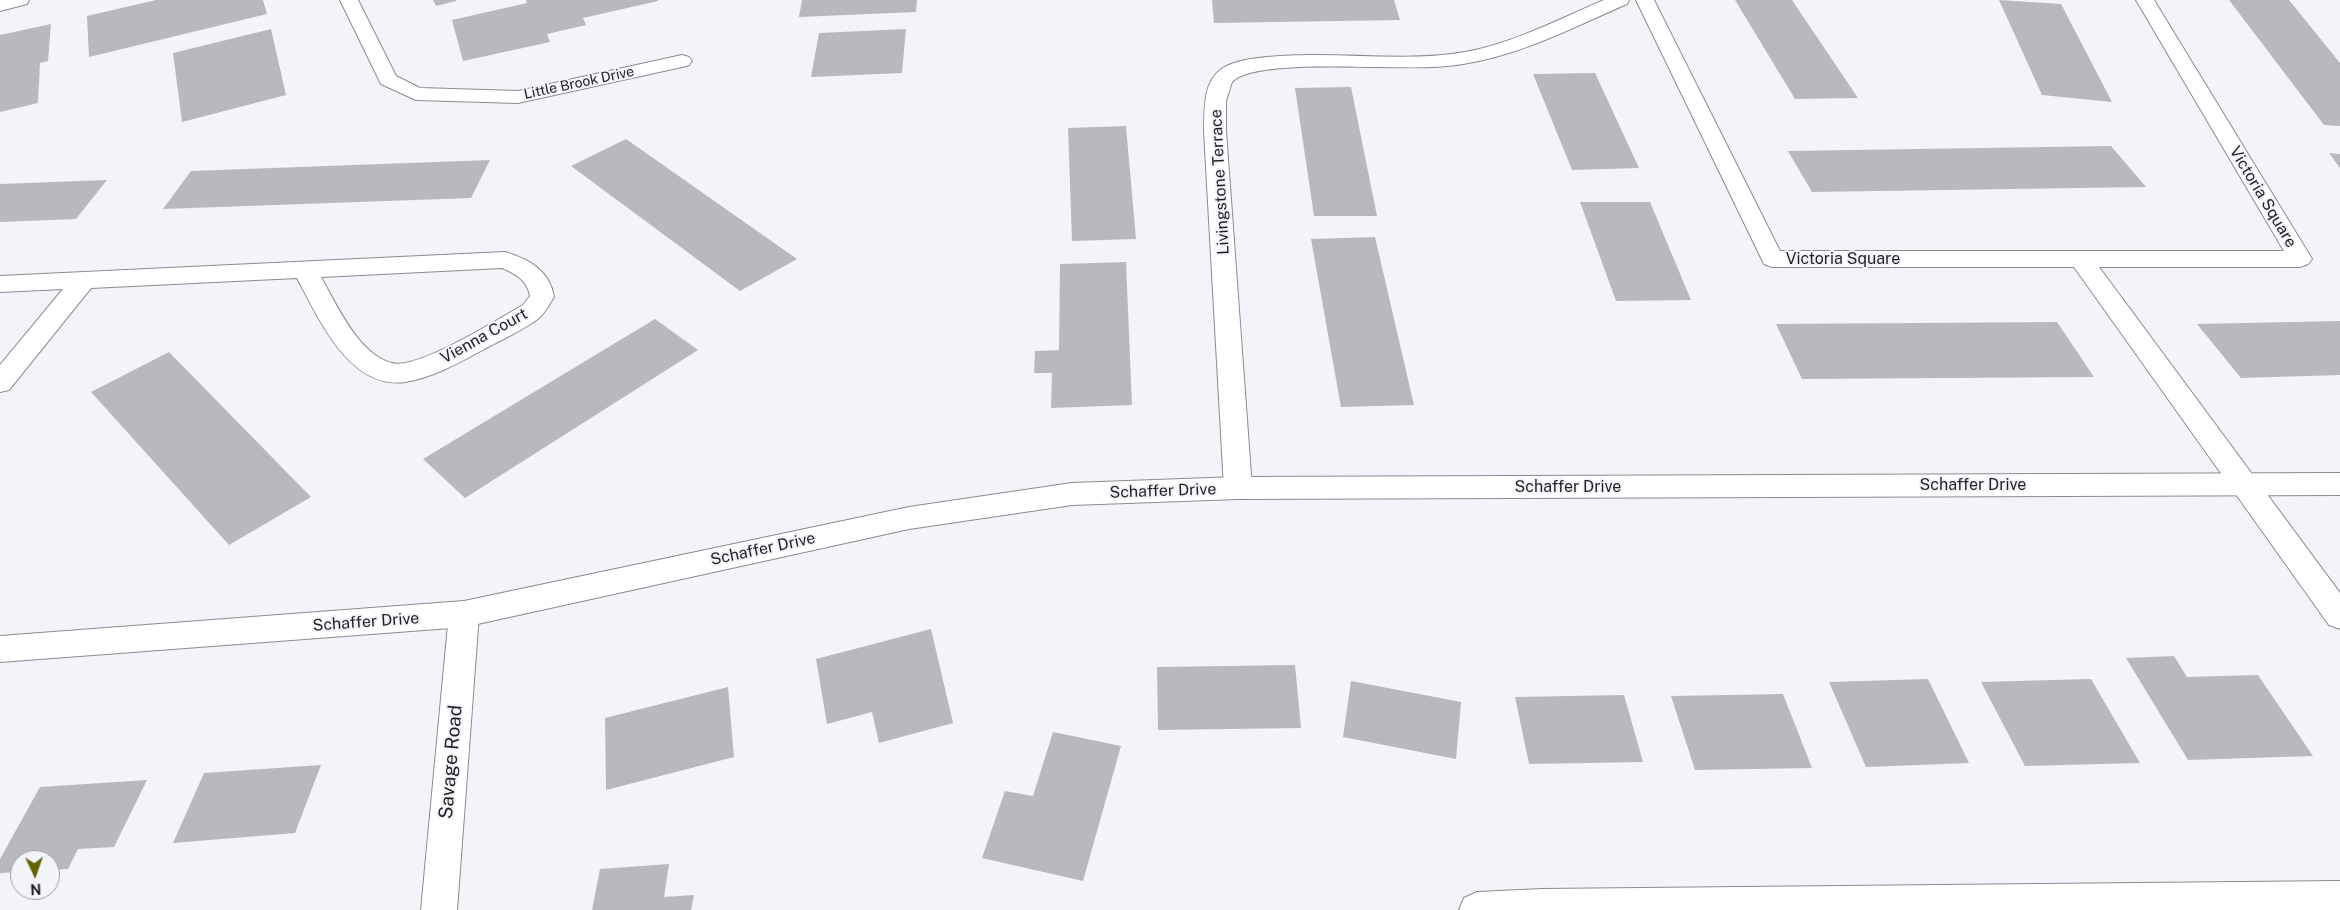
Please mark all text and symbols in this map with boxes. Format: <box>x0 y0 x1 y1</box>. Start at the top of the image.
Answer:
street label: Little Brook Drive <box>522 63 636 103</box>
street label: Livingstone Terrace <box>1207 109 1233 255</box>
street label: Victoria Square <box>2225 143 2301 251</box>
street label: Victoria Square <box>1786 249 1900 269</box>
street label: Vienna Court <box>437 304 531 368</box>
street label: Schaffer Drive <box>1920 475 2026 495</box>
street label: Schaffer Drive <box>1515 477 1621 497</box>
street label: Schaffer Drive <box>1109 480 1217 502</box>
street label: Schaffer Drive <box>709 529 817 569</box>
street label: Schaffer Drive <box>312 609 420 635</box>
street label: Savage Road <box>435 704 467 820</box>
north arrow <box>10 850 60 900</box>
text: N <box>30 881 42 897</box>

